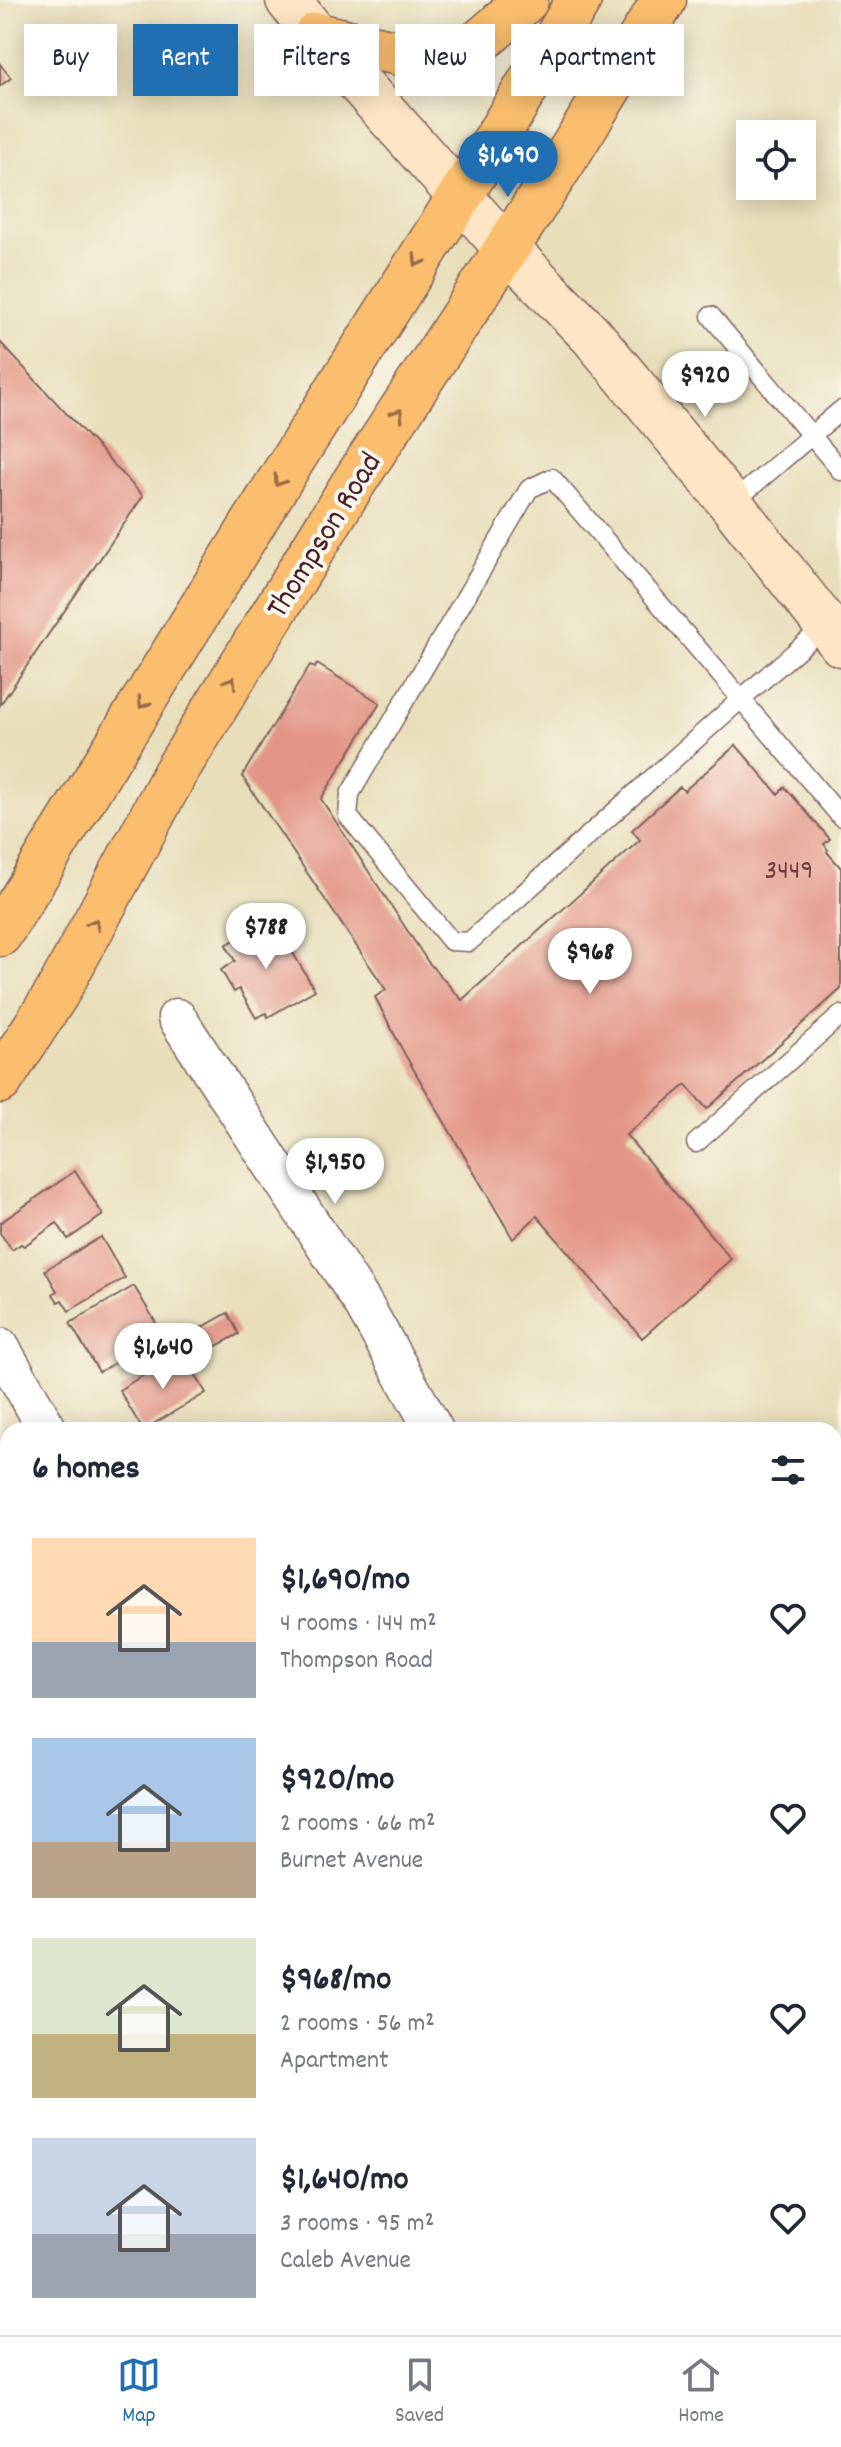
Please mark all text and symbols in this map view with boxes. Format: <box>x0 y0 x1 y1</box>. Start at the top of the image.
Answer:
chip: Buy <box>24 24 117 96</box>
chip: Rent <box>133 24 238 96</box>
chip: Filters <box>254 24 379 96</box>
chip: New <box>395 24 495 96</box>
chip: Apartment <box>511 24 684 96</box>
map controls <box>736 120 816 200</box>
button: locate <box>736 120 816 200</box>
pin: $1,690 <box>443 131 573 199</box>
text: $1,690 <box>477 138 539 175</box>
one-way arrow <box>412 253 427 267</box>
pin: $920 <box>658 351 752 419</box>
text: $920 <box>680 358 730 395</box>
one-way arrow <box>388 408 403 422</box>
street label: Thompson Road <box>257 445 396 629</box>
one-way arrow <box>274 473 289 487</box>
one-way arrow <box>221 676 237 691</box>
one-way arrow <box>137 694 152 709</box>
house number: 3449 <box>765 853 813 893</box>
pin: $788 <box>219 903 313 971</box>
text: $788 <box>244 910 288 947</box>
one-way arrow <box>84 918 99 933</box>
pin: $968 <box>543 928 637 996</box>
text: $968 <box>566 935 614 972</box>
pin: $1,950 <box>270 1138 400 1206</box>
text: $1,950 <box>304 1145 366 1182</box>
pin: $1,640 <box>98 1323 228 1391</box>
text: $1,640 <box>132 1330 194 1367</box>
text: 6 homes <box>32 1446 140 1495</box>
icon: filters <box>766 1448 810 1492</box>
text: $1,690/mo <box>280 1557 410 1606</box>
icon: home <box>96 1570 192 1666</box>
icon: heart <box>766 1596 810 1640</box>
text: 4 rooms · 144 m² <box>280 1606 437 1643</box>
text: Thompson Road <box>280 1643 433 1680</box>
text: $920/mo <box>280 1757 394 1806</box>
icon: home <box>96 1770 192 1866</box>
icon: heart <box>766 1796 810 1840</box>
text: 2 rooms · 66 m² <box>280 1806 436 1843</box>
text: Burnet Avenue <box>280 1843 423 1880</box>
text: $968/mo <box>280 1957 391 2006</box>
icon: home <box>96 1970 192 2066</box>
icon: heart <box>766 1996 810 2040</box>
text: 2 rooms · 56 m² <box>280 2006 435 2043</box>
text: Apartment <box>280 2043 389 2080</box>
text: $1,640/mo <box>280 2157 409 2206</box>
icon: home <box>96 2170 192 2266</box>
icon: heart <box>766 2196 810 2240</box>
text: 3 rooms · 95 m² <box>280 2206 434 2243</box>
text: Caleb Avenue <box>280 2243 411 2280</box>
tab: Map <box>117 2353 161 2432</box>
tab: Saved <box>395 2353 444 2432</box>
tab: Home <box>678 2353 724 2432</box>

